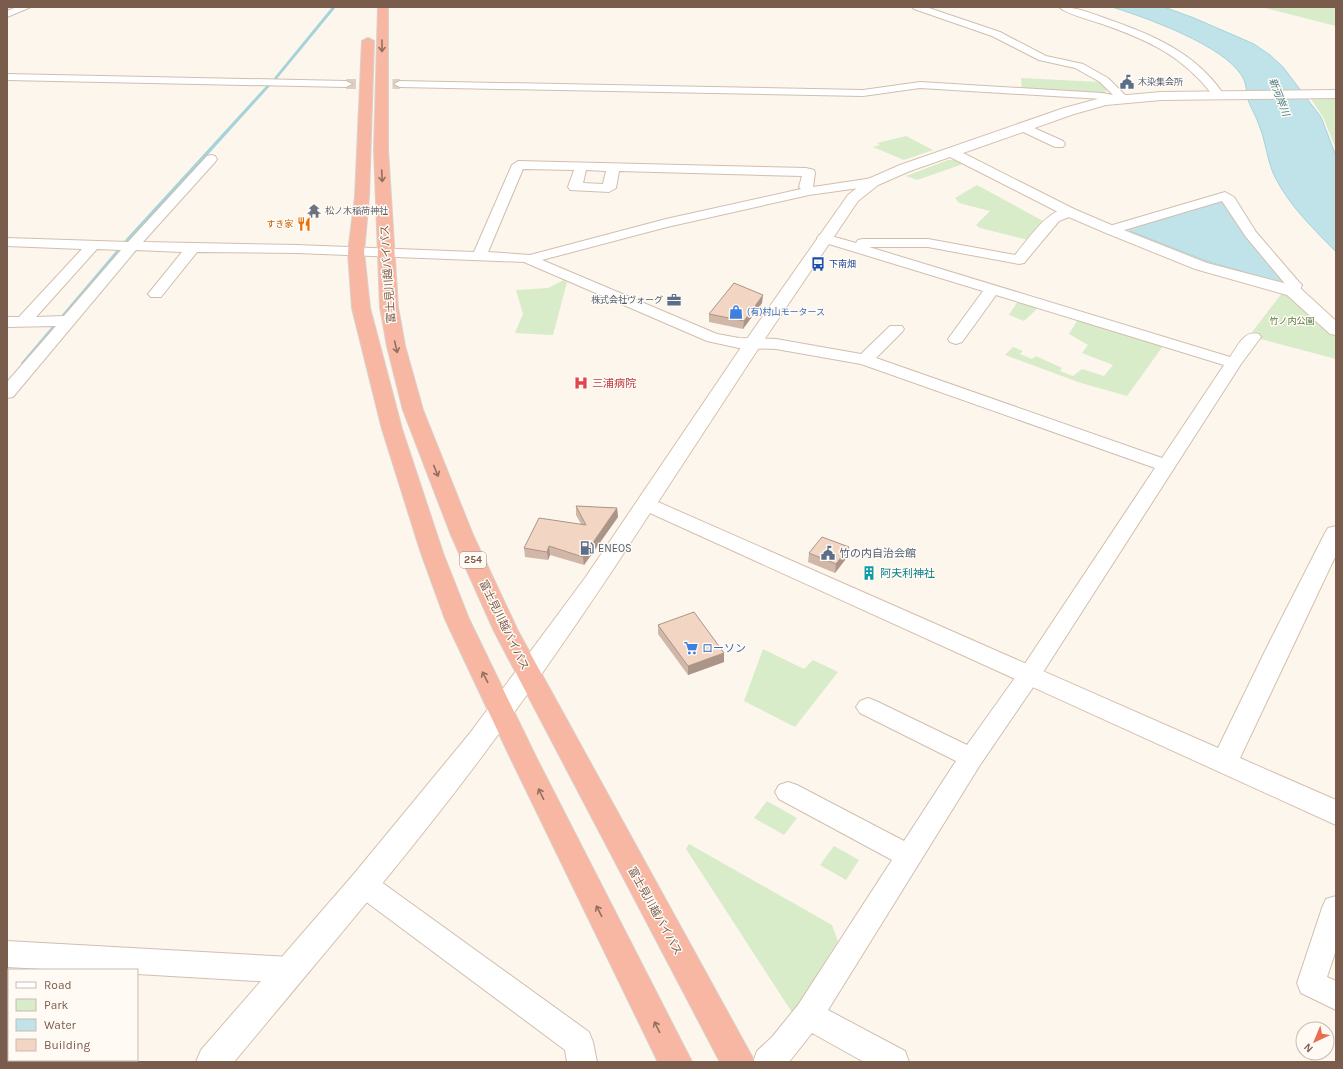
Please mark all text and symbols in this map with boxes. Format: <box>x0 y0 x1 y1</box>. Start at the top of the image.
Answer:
one-way arrow <box>378 39 386 52</box>
public building icon: 木染集会所 <box>1119 74 1135 90</box>
water label: 新河岸川 <box>1266 76 1292 119</box>
place label: 木染集会所 <box>1138 77 1183 87</box>
one-way arrow <box>379 169 386 182</box>
temple icon: 松ノ木稲荷神社 <box>306 203 322 219</box>
place label: 松ノ木稲荷神社 <box>325 206 388 216</box>
restaurant icon: すき家 <box>296 216 312 232</box>
place label: すき家 <box>266 219 294 229</box>
street label: 富士見川越バイパス <box>378 224 398 324</box>
bus stop icon: 下南畑 <box>810 256 826 272</box>
place label: 下南畑 <box>829 259 856 269</box>
office icon: 株式会社ヴォーグ <box>666 292 682 308</box>
place label: 株式会社ヴォーグ <box>591 295 663 305</box>
shop icon: (有)村山モータース <box>728 304 744 320</box>
place label: (有)村山モータース <box>747 306 825 317</box>
park label: 竹ノ内公園 <box>1269 316 1315 326</box>
one-way arrow <box>393 340 401 353</box>
hospital icon: 三浦病院 <box>573 375 589 391</box>
place label: 三浦病院 <box>592 377 636 390</box>
one-way arrow <box>433 464 440 476</box>
fuel station icon: ENEOS <box>579 540 595 556</box>
place label: ENEOS <box>598 542 632 555</box>
public building icon: 竹の内自治会館 <box>820 545 836 561</box>
place label: 竹の内自治会館 <box>839 547 916 560</box>
road number: 254 <box>460 552 486 568</box>
building icon: 阿夫利神社 <box>861 565 877 581</box>
place label: 阿夫利神社 <box>880 567 935 580</box>
street label: 富士見川越バイパス <box>477 578 531 672</box>
supermarket icon: ローソン <box>683 640 699 656</box>
place label: ローソン <box>702 642 746 655</box>
one-way arrow <box>481 671 488 683</box>
one-way arrow <box>537 789 545 801</box>
street label: 富士見川越バイパス <box>625 865 685 957</box>
one-way arrow <box>595 905 603 917</box>
legend <box>8 969 138 1061</box>
text: Road <box>44 978 72 992</box>
text: Park <box>44 998 69 1012</box>
text: Water <box>44 1018 77 1032</box>
one-way arrow <box>653 1021 660 1033</box>
north arrow <box>1295 1021 1335 1061</box>
text: Building <box>44 1038 91 1052</box>
text: N <box>1301 1040 1316 1055</box>

